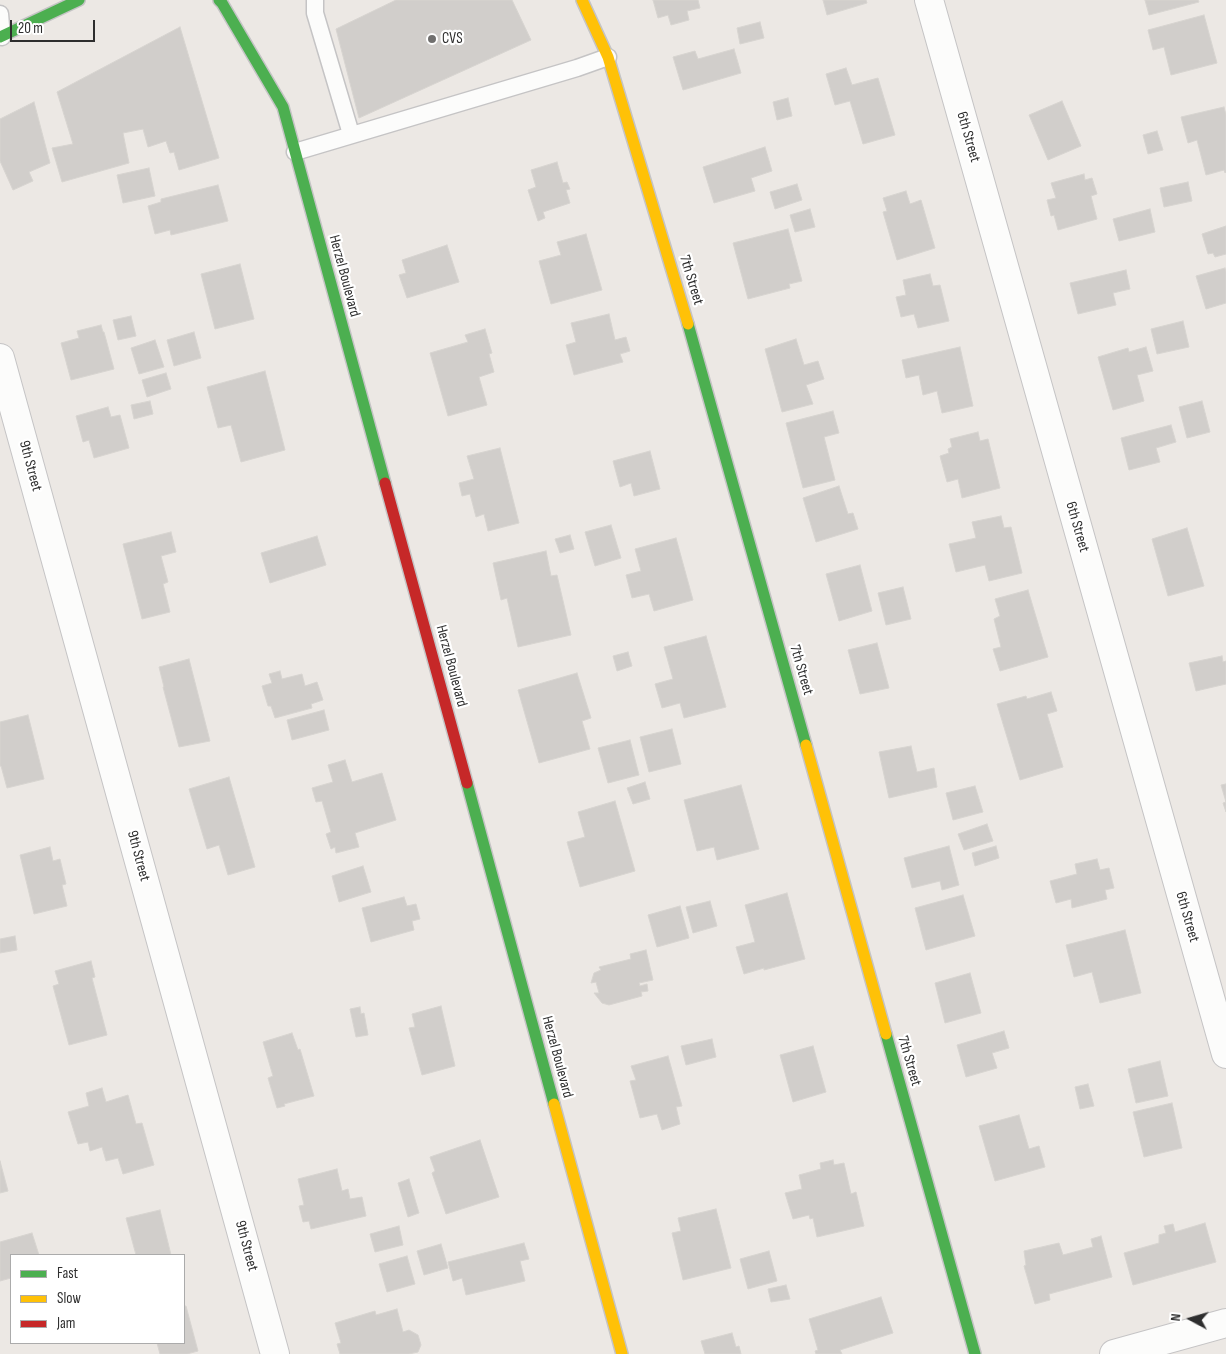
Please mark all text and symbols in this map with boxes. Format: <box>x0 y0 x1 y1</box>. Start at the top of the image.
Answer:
scale bar <box>12 10 98 42</box>
text: 20 m <box>18 19 43 38</box>
place label: CVS <box>442 30 463 48</box>
marker: CVS <box>426 33 438 45</box>
street label: 6th Street <box>952 110 984 164</box>
street label: Herzel Boulevard <box>324 233 364 319</box>
street label: 7th Street <box>675 253 707 307</box>
street label: 9th Street <box>15 439 45 493</box>
street label: 6th Street <box>1061 500 1093 554</box>
street label: Herzel Boulevard <box>431 623 471 709</box>
street label: 7th Street <box>785 643 817 697</box>
street label: 9th Street <box>123 829 153 883</box>
street label: 6th Street <box>1171 890 1203 944</box>
street label: Herzel Boulevard <box>537 1014 577 1100</box>
street label: 7th Street <box>893 1034 925 1088</box>
street label: 9th Street <box>231 1219 261 1273</box>
legend <box>10 1254 185 1344</box>
text: Fast <box>57 1264 78 1283</box>
text: Slow <box>57 1289 81 1308</box>
north arrow <box>1166 1294 1216 1344</box>
text: N <box>1167 1313 1184 1322</box>
text: Jam <box>57 1314 75 1333</box>

